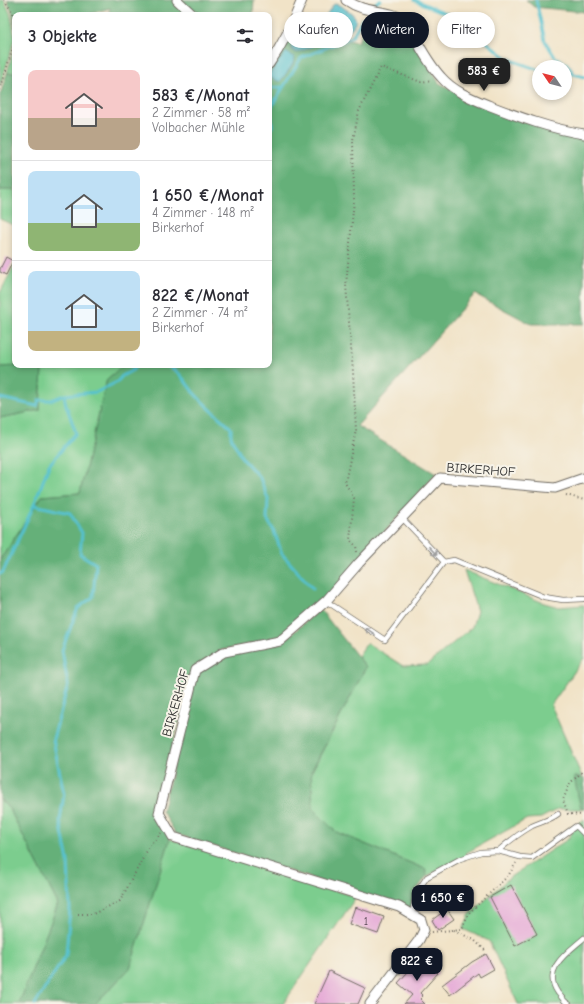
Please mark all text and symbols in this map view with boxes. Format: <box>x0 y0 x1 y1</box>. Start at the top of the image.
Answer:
chip: Kaufen <box>284 12 353 48</box>
chip: Mieten <box>361 12 429 48</box>
chip: Filter <box>437 12 495 48</box>
icon: filters <box>234 25 256 47</box>
text: 3 Objekte <box>28 27 97 46</box>
pin: 583 € <box>456 58 512 92</box>
north arrow <box>532 60 572 100</box>
map controls <box>532 60 572 100</box>
text: 583 € <box>467 63 501 78</box>
icon: home <box>60 86 108 134</box>
text: 583 €/Monat <box>152 86 249 105</box>
text: 2 Zimmer · 58 m² <box>152 105 250 120</box>
text: Volbacher Mühle <box>152 120 245 135</box>
text: 1 650 €/Monat <box>152 186 264 205</box>
icon: home <box>60 187 108 235</box>
text: 4 Zimmer · 148 m² <box>152 205 254 220</box>
text: Birkerhof <box>152 220 203 235</box>
text: 822 €/Monat <box>152 286 249 305</box>
icon: home <box>60 287 108 335</box>
text: 2 Zimmer · 74 m² <box>152 305 248 320</box>
text: Birkerhof <box>152 320 203 335</box>
street label: BIRKERHOF <box>446 460 516 479</box>
one-way arrow <box>428 546 438 556</box>
one-way arrow <box>365 627 376 635</box>
street label: BIRKERHOF <box>159 667 192 738</box>
pin: 1 650 € <box>406 885 480 919</box>
text: 1 650 € <box>421 890 465 905</box>
house number: 1 <box>364 915 368 928</box>
pin: 822 € <box>389 948 445 982</box>
text: 822 € <box>400 953 434 968</box>

